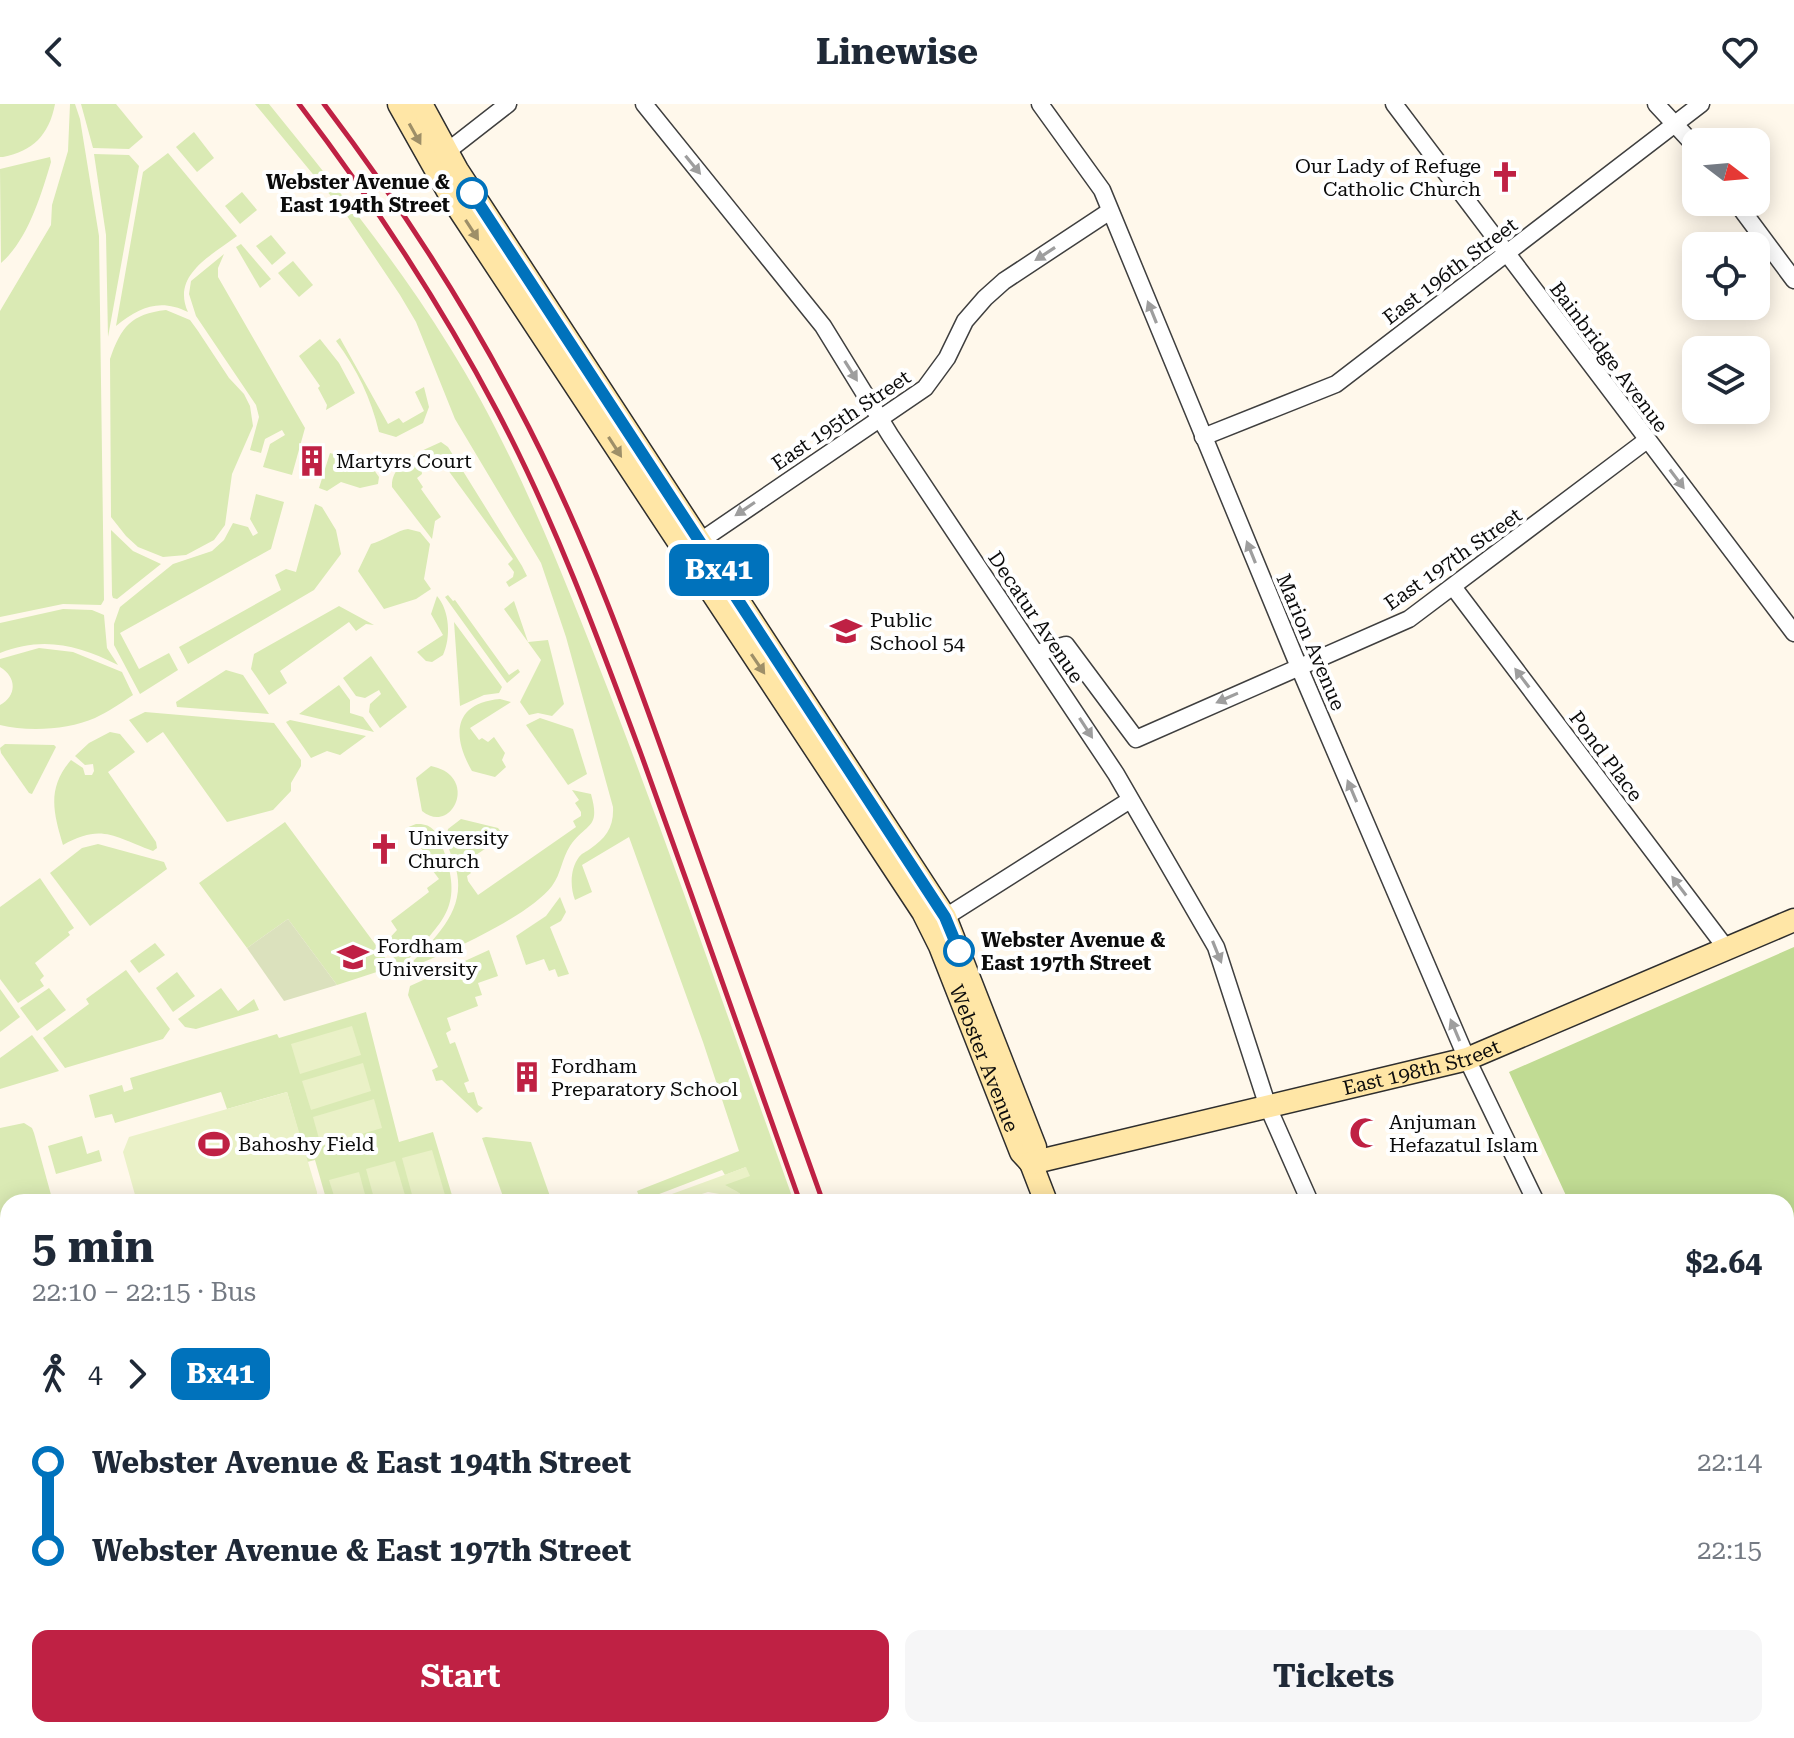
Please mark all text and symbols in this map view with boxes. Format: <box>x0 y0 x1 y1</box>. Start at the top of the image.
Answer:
icon: back <box>32 30 76 74</box>
icon: heart <box>1718 30 1762 74</box>
text: Linewise <box>816 31 978 73</box>
one-way arrow <box>409 122 422 145</box>
north arrow <box>1682 128 1770 216</box>
map controls <box>1682 128 1770 424</box>
place label: Our Lady of Refuge Catholic Church <box>1295 154 1481 201</box>
one-way arrow <box>684 155 700 175</box>
church icon: Our Lady of Refuge Catholic Church <box>1488 160 1522 194</box>
place label: Webster Avenue & East 194th Street <box>266 170 450 217</box>
marker: Webster Avenue & East 194th Street <box>457 178 487 208</box>
street label: East 196th Street <box>1378 212 1522 329</box>
one-way arrow <box>464 219 479 241</box>
button: locate <box>1682 232 1770 320</box>
one-way arrow <box>1034 246 1056 261</box>
street label: Bainbridge Avenue <box>1545 277 1673 437</box>
one-way arrow <box>1145 300 1158 324</box>
button: layers <box>1682 336 1770 424</box>
one-way arrow <box>843 360 858 381</box>
street label: East 195th Street <box>767 364 915 475</box>
one-way arrow <box>607 437 622 458</box>
building icon: Martyrs Court <box>295 444 329 478</box>
place label: Martyrs Court <box>336 449 472 473</box>
one-way arrow <box>1668 469 1684 490</box>
one-way arrow <box>735 501 756 516</box>
street label: East 197th Street <box>1380 502 1527 615</box>
one-way arrow <box>1245 540 1258 564</box>
line badge: Bx41 <box>663 544 775 596</box>
street label: Decatur Avenue <box>983 547 1089 687</box>
text: Bx41 <box>685 553 753 586</box>
street label: Marion Avenue <box>1271 570 1351 714</box>
place label: Public School 54 <box>870 608 966 655</box>
school or university icon: Public School 54 <box>829 614 863 648</box>
one-way arrow <box>750 654 765 675</box>
one-way arrow <box>1515 668 1531 689</box>
one-way arrow <box>1216 692 1239 705</box>
street label: Pond Place <box>1564 706 1648 806</box>
one-way arrow <box>1078 717 1093 739</box>
one-way arrow <box>1346 780 1359 803</box>
place label: University Church <box>408 826 509 873</box>
church icon: University Church <box>367 832 401 866</box>
one-way arrow <box>1672 876 1688 896</box>
place label: Webster Avenue & East 197th Street <box>981 928 1165 975</box>
place label: Fordham University <box>377 934 478 981</box>
marker: Webster Avenue & East 197th Street <box>944 936 974 966</box>
school or university icon: Fordham University <box>336 940 370 974</box>
one-way arrow <box>1211 940 1224 964</box>
street label: Webster Avenue <box>944 981 1024 1135</box>
one-way arrow <box>1448 1018 1462 1042</box>
street label: East 198th Street <box>1340 1034 1504 1100</box>
place label: Fordham Preparatory School <box>551 1054 738 1101</box>
building icon: Fordham Preparatory School <box>510 1060 544 1094</box>
place label: Anjuman Hefazatul Islam <box>1389 1110 1538 1157</box>
mosque icon: Anjuman Hefazatul Islam <box>1348 1116 1382 1150</box>
sports icon: Bahoshy Field <box>197 1127 231 1161</box>
place label: Bahoshy Field <box>238 1132 375 1156</box>
text: 5 min <box>32 1221 154 1273</box>
text: $2.64 <box>1685 1245 1762 1280</box>
text: 22:10 – 22:15 · Bus <box>32 1277 256 1307</box>
icon: walk <box>32 1352 76 1396</box>
icon: forward <box>115 1352 159 1396</box>
text: Bx41 <box>187 1357 254 1390</box>
text: 4 <box>88 1359 103 1389</box>
text: Webster Avenue & East 194th Street <box>92 1445 631 1480</box>
text: 22:14 <box>1697 1447 1762 1477</box>
text: Webster Avenue & East 197th Street <box>92 1533 631 1568</box>
text: 22:15 <box>1697 1535 1762 1565</box>
button: Start <box>32 1630 889 1722</box>
button: Tickets <box>905 1630 1762 1722</box>

